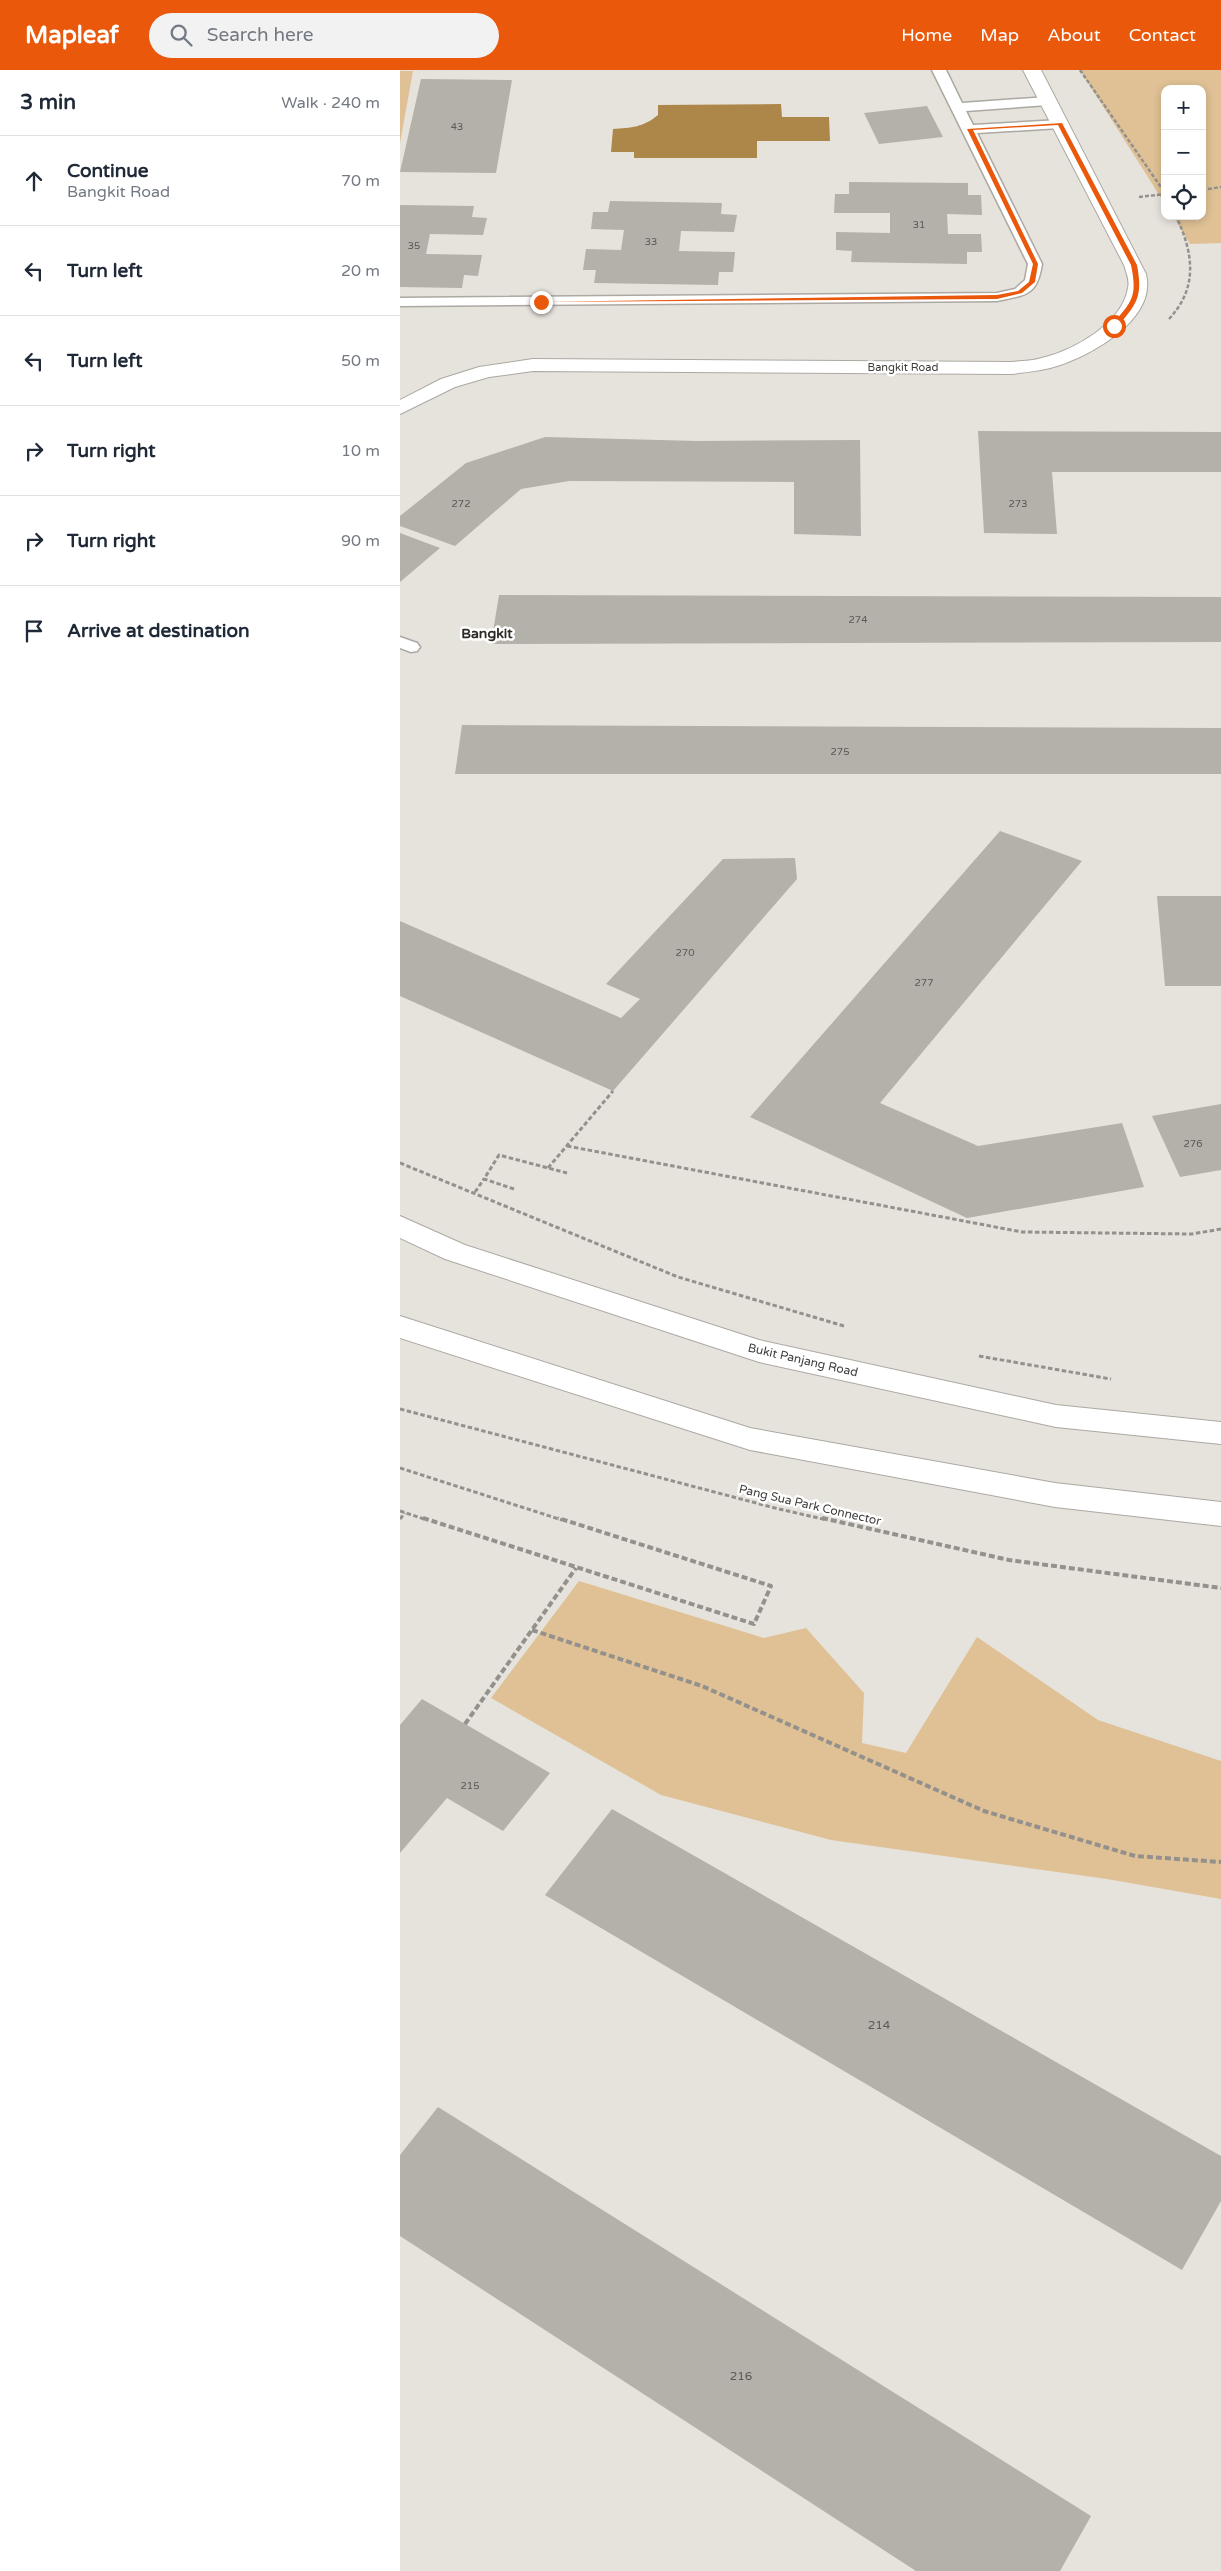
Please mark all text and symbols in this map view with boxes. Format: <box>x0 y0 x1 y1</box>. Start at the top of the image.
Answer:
search box <box>149 13 499 58</box>
text: Mapleaf <box>25 21 119 50</box>
icon: search <box>167 21 195 49</box>
text: Search here <box>207 24 314 46</box>
text: Home <box>901 24 952 46</box>
text: Map <box>980 24 1019 46</box>
text: About <box>1047 24 1101 46</box>
text: Contact <box>1129 24 1196 46</box>
map controls <box>1161 85 1206 220</box>
button: + <box>1161 85 1206 130</box>
text: 3 min <box>20 90 76 115</box>
text: Walk · 240 m <box>281 93 380 113</box>
house number: 43 <box>451 121 463 133</box>
button: − <box>1161 130 1206 175</box>
text: Continue <box>67 160 149 182</box>
icon: ahead <box>20 167 48 195</box>
text: 70 m <box>341 171 380 191</box>
button: locate <box>1161 175 1206 220</box>
text: Bangkit Road <box>67 182 170 202</box>
house number: 31 <box>913 219 925 231</box>
house number: 33 <box>645 236 657 248</box>
house number: 35 <box>408 240 420 252</box>
icon: left <box>20 257 48 285</box>
text: Turn left <box>67 260 143 282</box>
text: 20 m <box>341 261 380 281</box>
route end <box>530 291 553 314</box>
route start <box>1103 315 1126 338</box>
icon: left <box>20 347 48 375</box>
text: Turn left <box>67 350 143 372</box>
text: 50 m <box>341 351 380 371</box>
street label: Bangkit Road <box>868 361 938 374</box>
icon: right <box>20 437 48 465</box>
text: Turn right <box>67 440 155 462</box>
text: 10 m <box>341 441 380 461</box>
house number: 272 <box>452 498 470 510</box>
house number: 273 <box>1009 498 1027 510</box>
icon: right <box>20 527 48 555</box>
text: Turn right <box>67 530 155 552</box>
text: 90 m <box>341 531 380 551</box>
house number: 274 <box>849 614 867 626</box>
icon: arrive <box>20 617 48 645</box>
text: Arrive at destination <box>67 620 250 642</box>
district label: Bangkit <box>461 625 513 642</box>
house number: 275 <box>831 746 849 758</box>
house number: 270 <box>676 947 694 959</box>
house number: 277 <box>915 977 933 989</box>
house number: 276 <box>1184 1138 1202 1150</box>
street label: Bukit Panjang Road <box>747 1341 859 1379</box>
street label: Pang Sua Park Connector <box>738 1482 883 1528</box>
house number: 215 <box>461 1780 479 1792</box>
house number: 214 <box>868 2018 891 2032</box>
house number: 216 <box>730 2369 752 2383</box>

